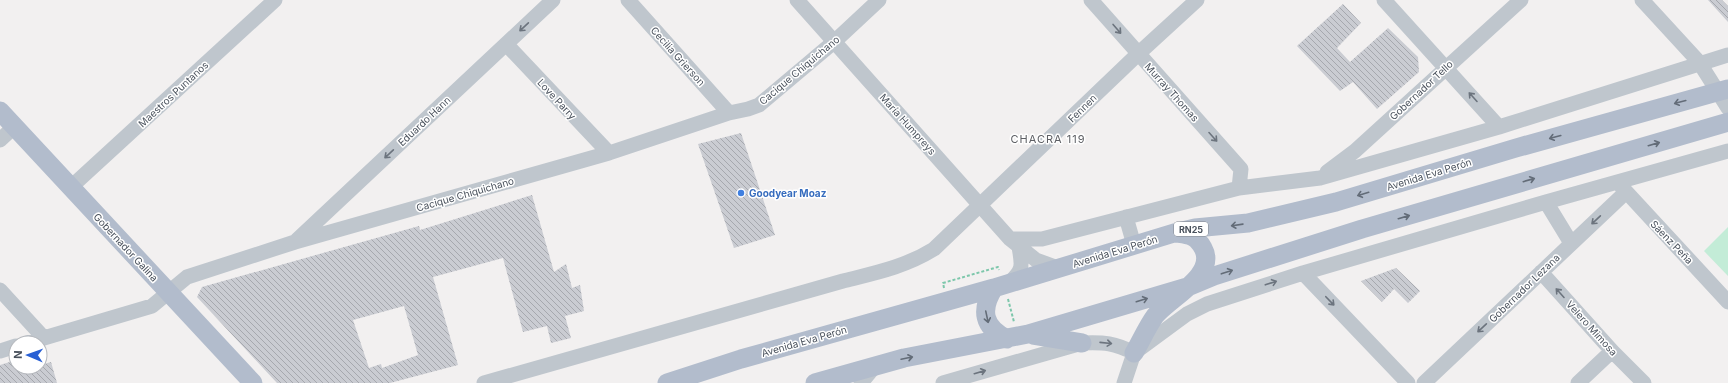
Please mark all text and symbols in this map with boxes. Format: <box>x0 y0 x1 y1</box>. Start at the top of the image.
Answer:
one-way arrow <box>519 22 530 31</box>
street label: Cecilia Grierson <box>648 24 708 88</box>
one-way arrow <box>1112 24 1121 34</box>
street label: Cacique Chiquichano <box>756 33 842 107</box>
street label: Gobernador Tello <box>1387 58 1455 122</box>
street label: Maestros Puntanos <box>136 59 210 129</box>
street label: Murray Thomas <box>1143 60 1201 124</box>
street label: Love Parry <box>535 76 579 122</box>
street label: María Humpreys <box>878 91 938 157</box>
street label: Fennen <box>1065 92 1099 124</box>
one-way arrow <box>1469 93 1478 103</box>
street label: Eduardo Hann <box>395 94 453 148</box>
one-way arrow <box>1674 99 1687 107</box>
district label: CHACRA 119 <box>1011 132 1086 146</box>
one-way arrow <box>1208 132 1217 142</box>
one-way arrow <box>1549 134 1562 141</box>
one-way arrow <box>1647 140 1660 147</box>
one-way arrow <box>384 149 394 159</box>
street label: Avenida Eva Perón <box>1385 155 1473 193</box>
street label: Cacique Chiquichano <box>415 174 515 214</box>
one-way arrow <box>1522 176 1535 183</box>
place label: Goodyear Moaz <box>749 187 827 200</box>
marker: Goodyear Moaz <box>736 188 746 198</box>
one-way arrow <box>1357 191 1370 198</box>
street label: Gobernador Galina <box>91 210 161 284</box>
one-way arrow <box>1397 213 1410 220</box>
one-way arrow <box>1591 215 1601 224</box>
street label: Sáenz Peña <box>1648 218 1696 266</box>
one-way arrow <box>1231 221 1244 229</box>
road number: RN25 <box>1174 222 1208 236</box>
street label: Avenida Eva Perón <box>1071 232 1159 270</box>
street label: Gobernador Lezana <box>1486 251 1562 325</box>
one-way arrow <box>1220 268 1233 275</box>
one-way arrow <box>1265 279 1278 286</box>
one-way arrow <box>1555 288 1565 298</box>
one-way arrow <box>1135 296 1148 303</box>
one-way arrow <box>1325 296 1335 306</box>
street label: Velero Mimosa <box>1564 298 1620 358</box>
one-way arrow <box>983 310 991 323</box>
street label: Avenida Eva Perón <box>760 323 848 359</box>
one-way arrow <box>1477 324 1487 333</box>
north arrow <box>8 335 48 375</box>
one-way arrow <box>1099 340 1112 347</box>
text: N <box>11 350 25 359</box>
one-way arrow <box>900 354 913 362</box>
one-way arrow <box>973 368 986 375</box>

